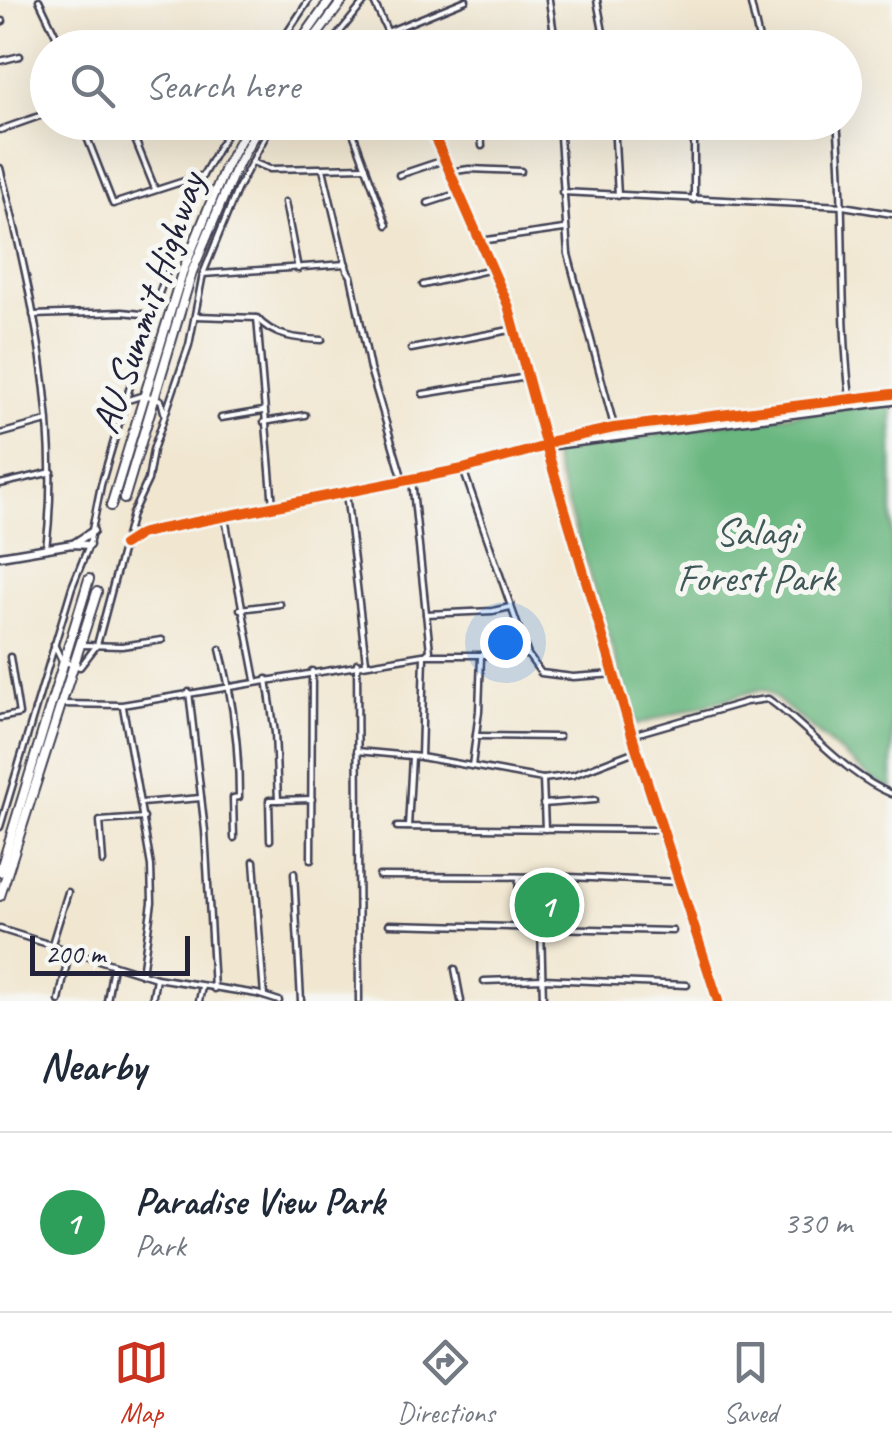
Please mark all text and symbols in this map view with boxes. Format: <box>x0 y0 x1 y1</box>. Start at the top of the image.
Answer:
search box <box>30 30 862 140</box>
icon: search <box>65 58 120 113</box>
text: Search here <box>145 62 300 109</box>
street label: AU Summit Highway <box>80 163 217 440</box>
park label: Salagi Forest Park <box>677 507 837 603</box>
your location <box>480 617 531 668</box>
pin: 1 <box>514 868 580 942</box>
scale bar <box>30 931 190 976</box>
text: 200 m <box>45 936 105 971</box>
text: Nearby <box>40 1040 146 1093</box>
text: Paradise View Park <box>135 1178 384 1225</box>
text: 1 <box>65 1202 80 1243</box>
text: 330 m <box>783 1202 852 1243</box>
text: Park <box>135 1225 186 1266</box>
tab: Map <box>114 1335 169 1430</box>
tab: Directions <box>397 1335 495 1430</box>
tab: Saved <box>723 1335 778 1430</box>

